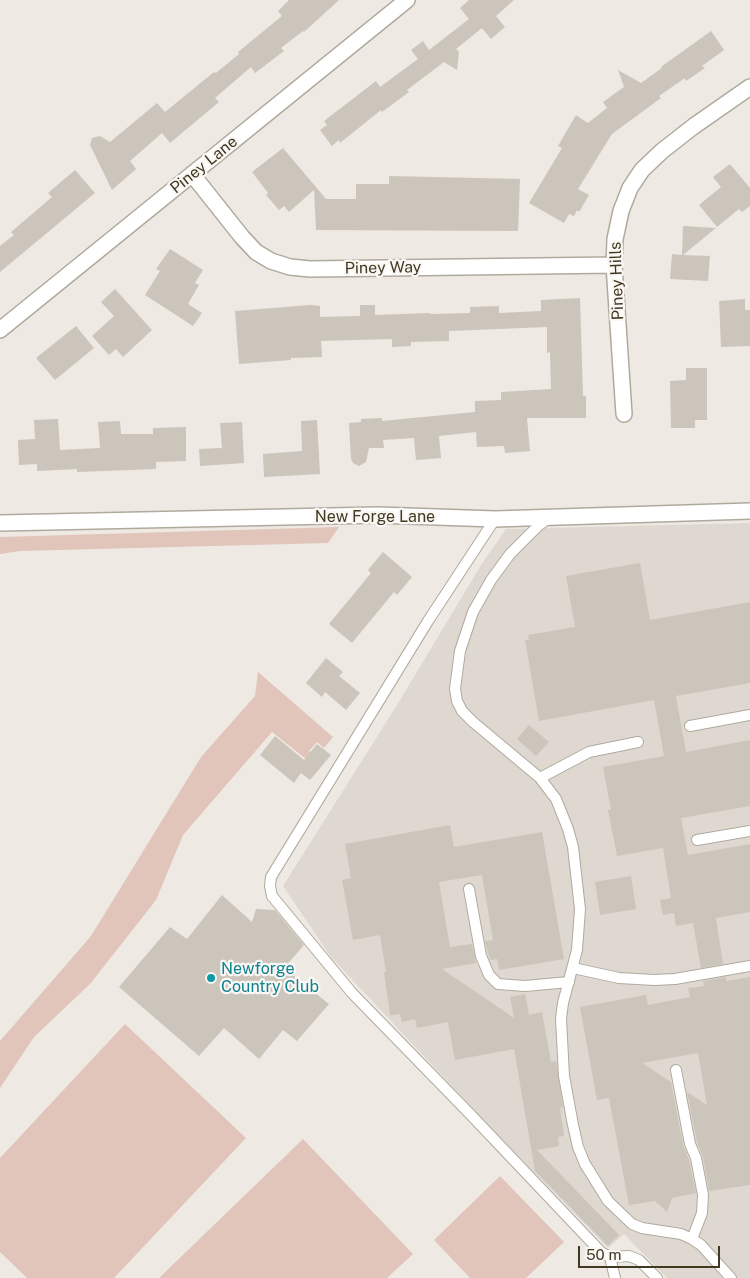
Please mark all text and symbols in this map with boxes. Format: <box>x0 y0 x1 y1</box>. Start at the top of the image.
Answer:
street label: Piney Lane <box>166 132 242 198</box>
street label: Piney Hills <box>606 241 628 321</box>
street label: Piney Way <box>345 258 421 278</box>
street label: New Forge Lane <box>315 507 435 527</box>
place label: Newforge Country Club <box>221 959 319 997</box>
marker: Newforge Country Club <box>205 972 217 984</box>
scale bar <box>580 1236 722 1268</box>
text: 50 m <box>586 1246 621 1263</box>

